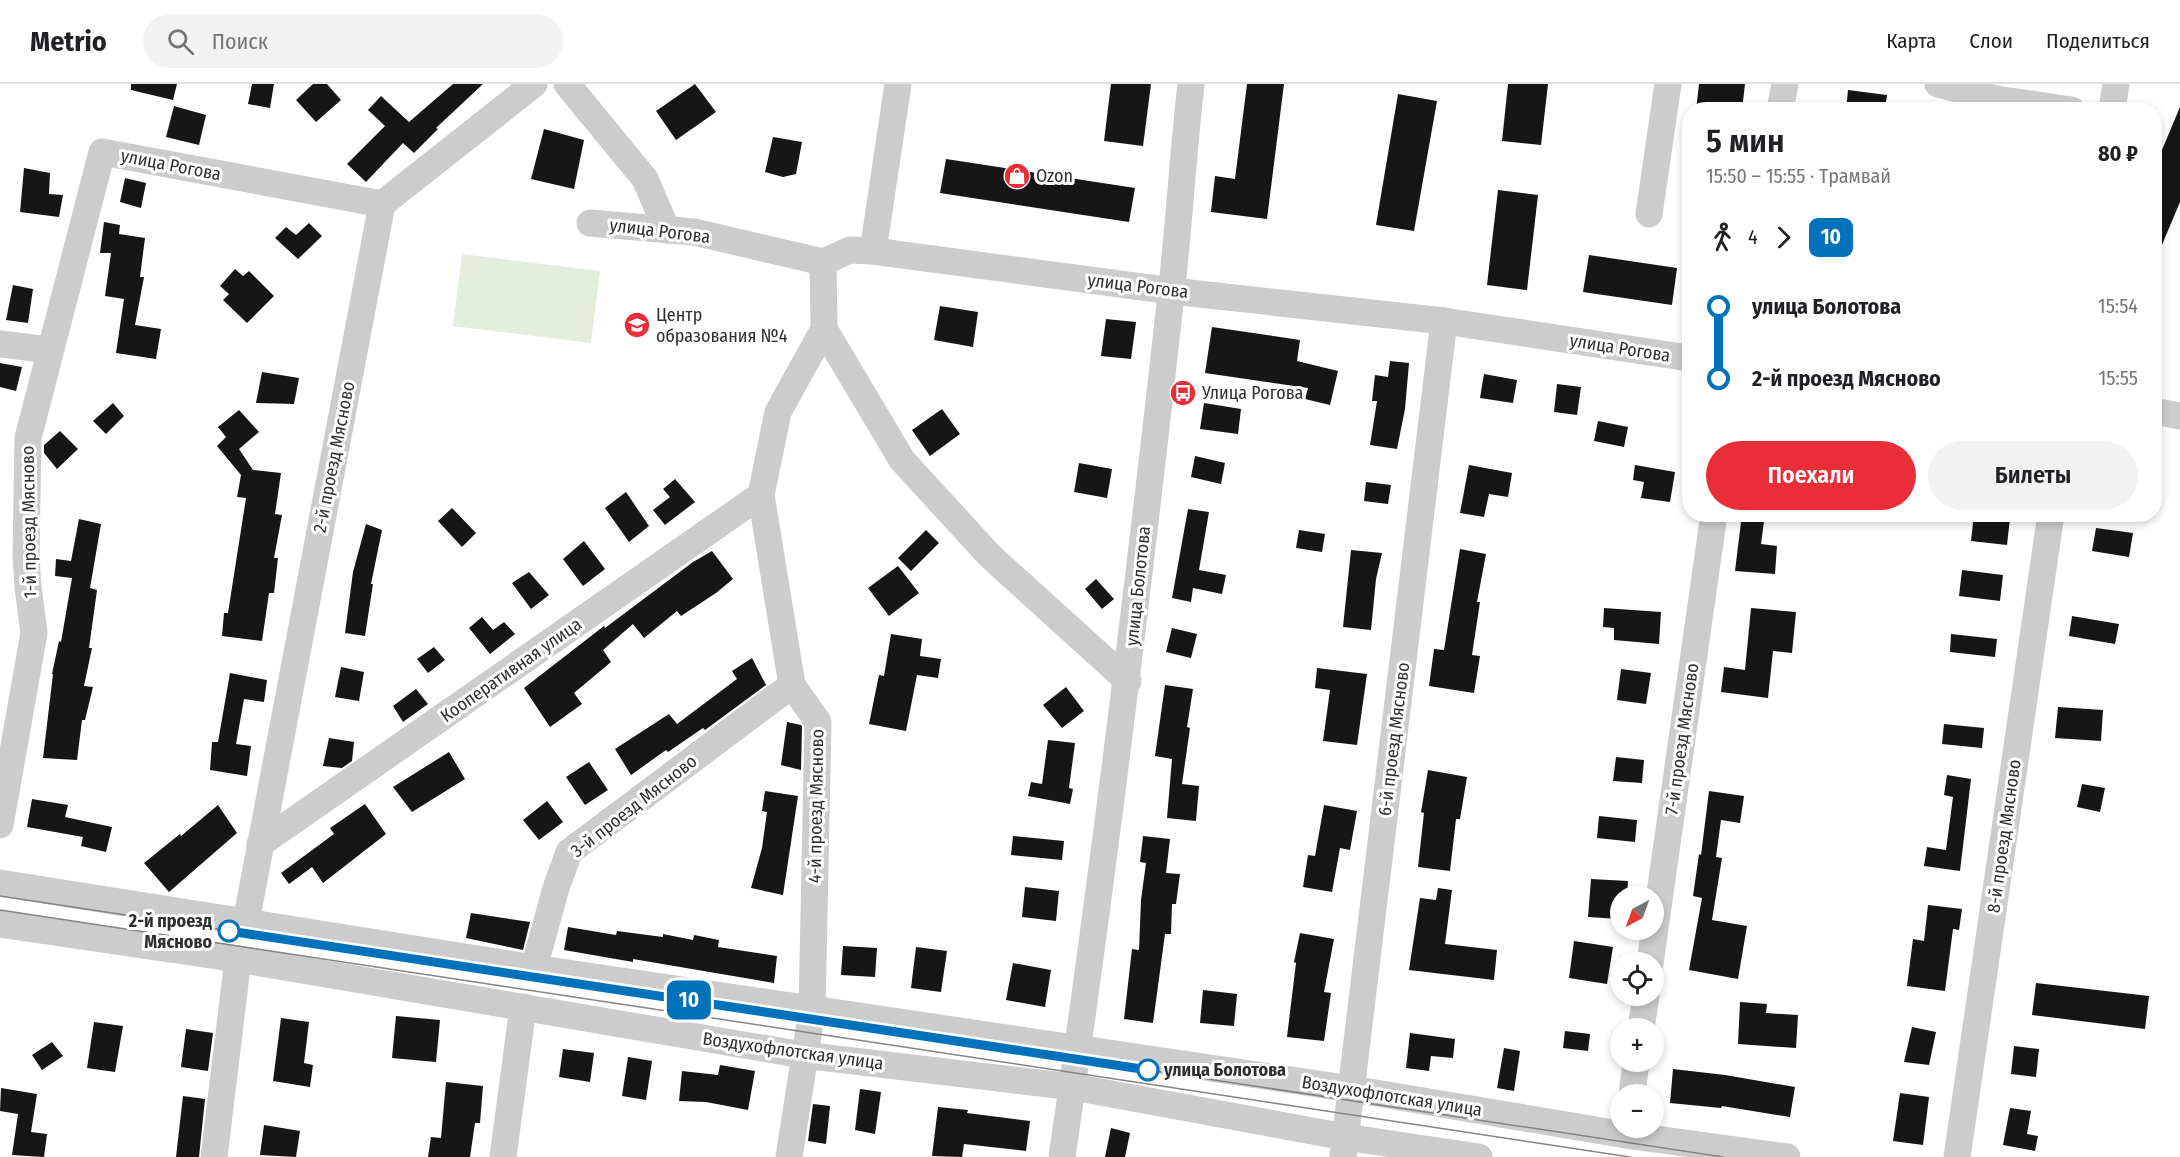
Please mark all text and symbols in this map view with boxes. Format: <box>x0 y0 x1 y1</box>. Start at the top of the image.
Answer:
search box <box>143 14 563 68</box>
text: Metrio <box>30 25 107 58</box>
icon: search <box>164 25 197 58</box>
text: Поиск <box>212 28 268 55</box>
text: Карта <box>1886 28 1936 54</box>
text: Слои <box>1969 28 2013 54</box>
text: Поделиться <box>2046 28 2150 54</box>
text: 5 мин <box>1706 121 1785 161</box>
text: 80 ₽ <box>2098 140 2138 167</box>
street label: улица Рогова <box>119 145 223 186</box>
shop icon: Ozon <box>1002 161 1032 191</box>
text: 15:50 – 15:55 · Трамвай <box>1706 164 1891 188</box>
place label: Ozon <box>1036 165 1073 187</box>
street label: улица Рогова <box>608 214 712 248</box>
icon: walk <box>1706 221 1739 254</box>
icon: forward <box>1767 221 1800 254</box>
text: 10 <box>1821 224 1841 250</box>
text: 4 <box>1748 225 1758 249</box>
street label: улица Рогова <box>1086 269 1190 303</box>
text: улица Болотова <box>1752 293 1901 320</box>
text: 15:54 <box>2098 294 2138 318</box>
place label: Центр образования №4 <box>656 304 788 347</box>
school or university icon: Центр образования №4 <box>622 310 652 340</box>
street label: улица Рогова <box>1568 329 1672 367</box>
text: 2-й проезд Мясново <box>1752 365 1941 392</box>
text: 15:55 <box>2098 366 2138 390</box>
bus stop icon: Улица Рогова <box>1168 378 1198 408</box>
street label: 2-й проезд Мясново <box>309 380 359 534</box>
place label: Улица Рогова <box>1201 382 1304 404</box>
button: Поехали <box>1706 441 1916 510</box>
button: Билеты <box>1928 441 2138 510</box>
street label: 1-й проезд Мясново <box>17 445 41 599</box>
street label: улица Болотова <box>1121 525 1155 647</box>
street label: Кооперативная улица <box>436 613 586 727</box>
street label: 6-й проезд Мясново <box>1374 661 1414 817</box>
street label: 7-й проезд Мясново <box>1660 662 1704 816</box>
street label: 4-й проезд Мясново <box>804 729 828 883</box>
street label: 3-й проезд Мясново <box>567 750 701 862</box>
street label: 8-й проезд Мясново <box>1982 758 2026 914</box>
north arrow <box>1610 886 1664 940</box>
map controls <box>1610 886 1664 1138</box>
place label: 2-й проезд Мясново <box>128 910 212 953</box>
marker: 2-й проезд Мясново <box>218 920 240 942</box>
button: locate <box>1610 952 1664 1006</box>
line badge: 10 <box>662 980 716 1020</box>
text: 10 <box>679 987 699 1013</box>
button: + <box>1610 1018 1664 1072</box>
street label: Воздухофлотская улица <box>701 1027 885 1075</box>
marker: улица Болотова <box>1137 1059 1159 1081</box>
place label: улица Болотова <box>1163 1059 1286 1081</box>
street label: Воздухофлотская улица <box>1300 1071 1484 1121</box>
button: − <box>1610 1084 1664 1138</box>

